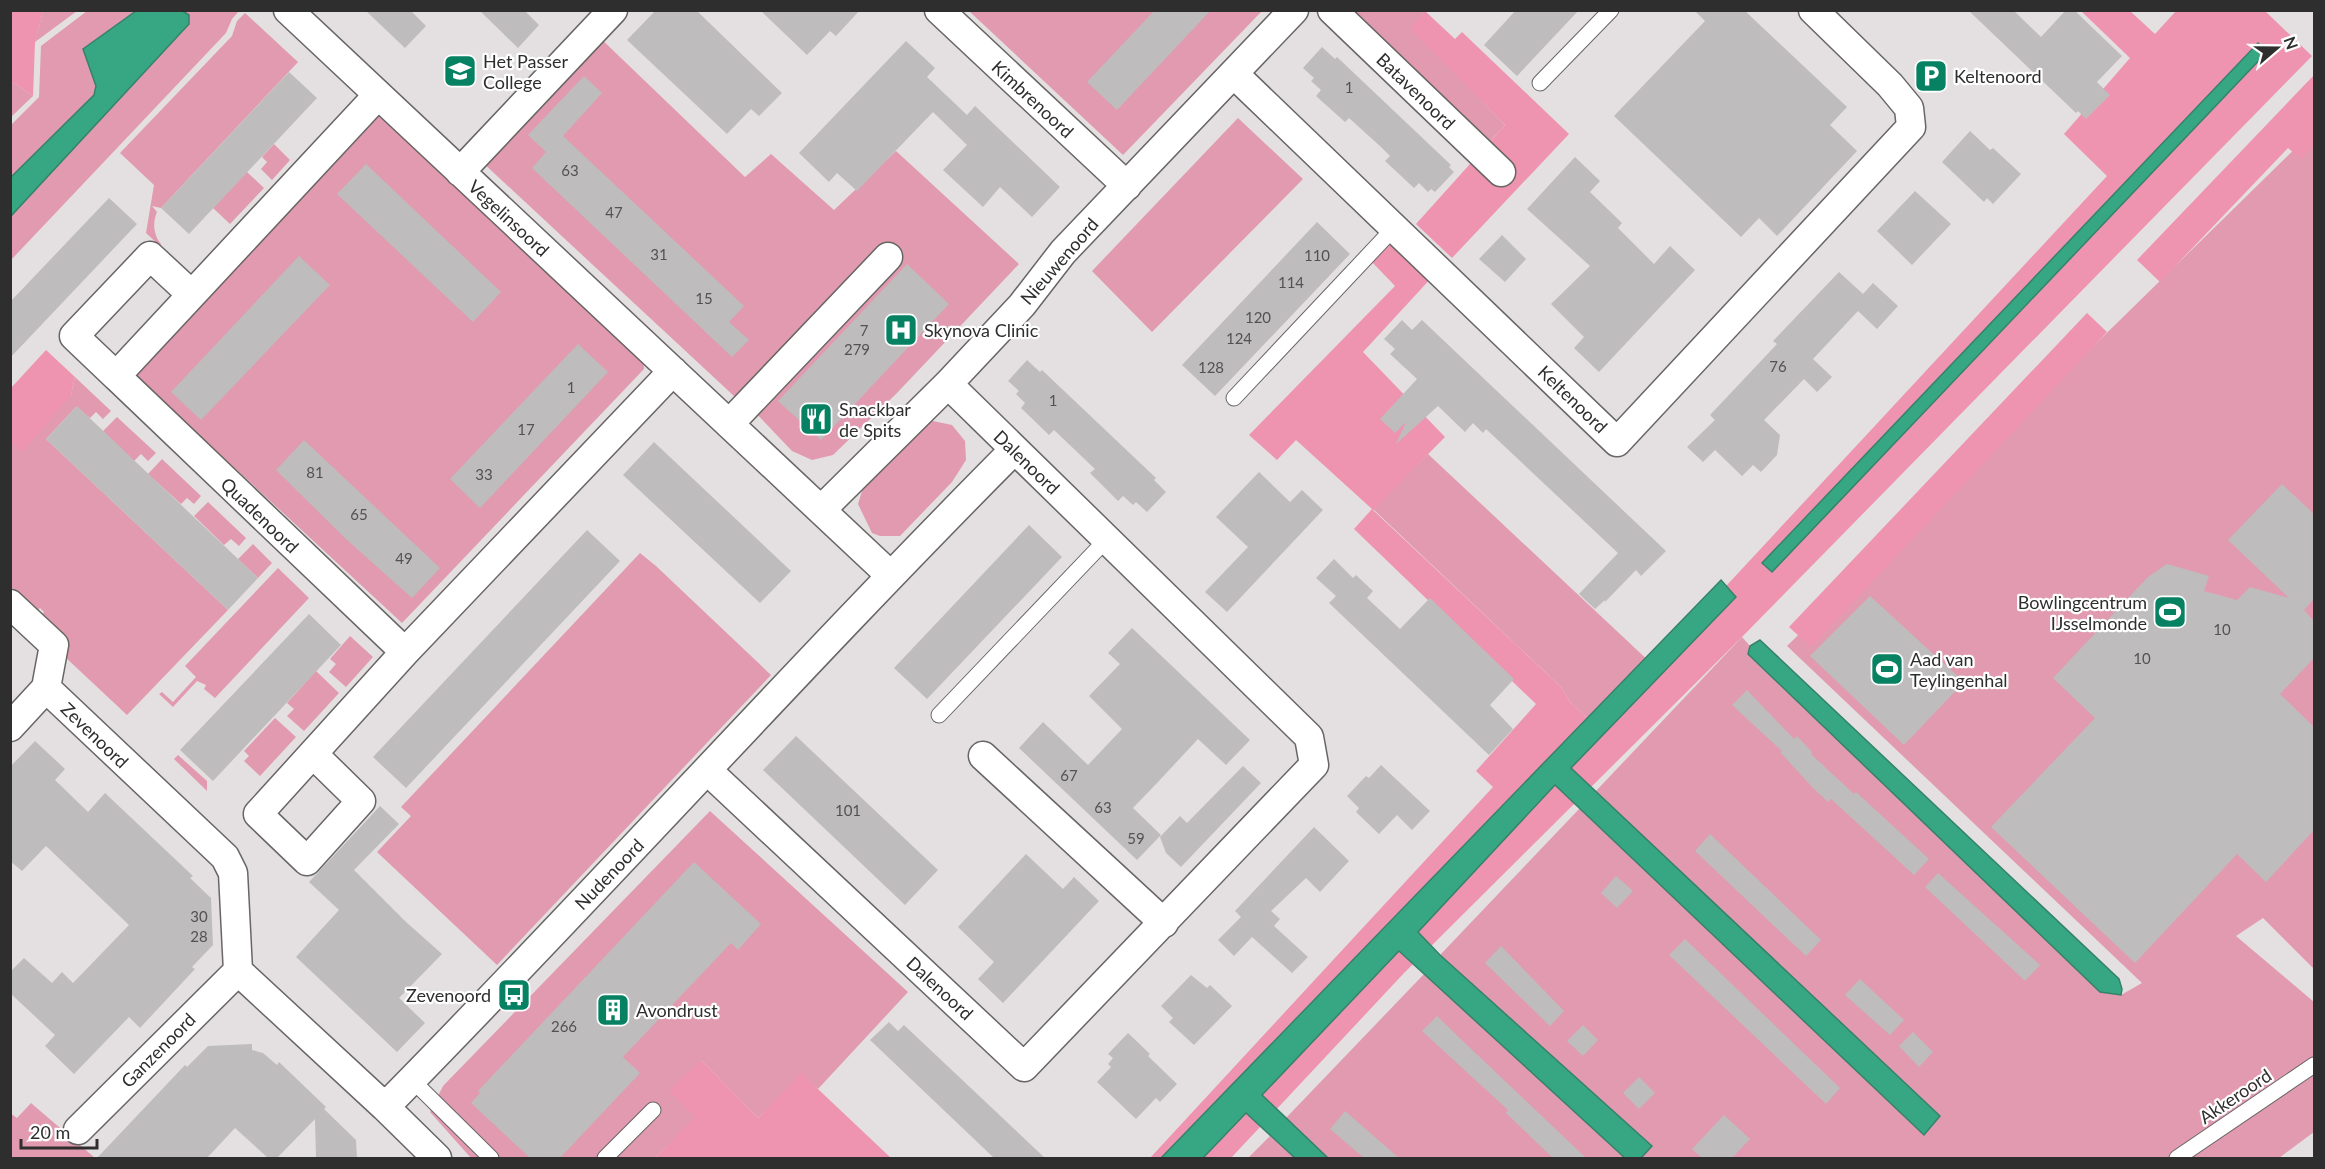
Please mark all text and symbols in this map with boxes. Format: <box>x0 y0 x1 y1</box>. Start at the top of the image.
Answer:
north arrow <box>2247 18 2307 78</box>
text: N <box>2281 34 2303 52</box>
street label: Batavenoord <box>1372 48 1460 134</box>
place label: Het Passer College <box>483 50 569 93</box>
school or university icon: Het Passer College <box>442 53 478 89</box>
street label: Kimbrenoord <box>988 56 1078 142</box>
parking icon: Keltenoord <box>1913 58 1949 94</box>
place label: Keltenoord <box>1954 65 2042 87</box>
house number: 1 <box>1345 78 1353 96</box>
house number: 63 <box>561 161 579 179</box>
street label: Vegelinsoord <box>464 175 554 261</box>
house number: 47 <box>605 203 623 221</box>
street label: Nieuwenoord <box>1015 213 1103 309</box>
house number: 31 <box>650 245 668 263</box>
house number: 110 <box>1304 246 1330 264</box>
house number: 114 <box>1278 273 1304 291</box>
house number: 15 <box>695 289 713 307</box>
house number: 120 <box>1245 308 1271 326</box>
hospital icon: Skynova Clinic <box>883 312 919 348</box>
place label: Skynova Clinic <box>924 319 1039 341</box>
house number: 7 <box>860 321 869 339</box>
house number: 124 <box>1226 329 1252 347</box>
house number: 279 <box>844 340 870 358</box>
house number: 76 <box>1769 357 1787 375</box>
house number: 128 <box>1198 358 1224 376</box>
street label: Keltenoord <box>1534 361 1612 437</box>
house number: 1 <box>567 378 575 396</box>
house number: 1 <box>1049 391 1057 409</box>
place label: Snackbar de Spits <box>839 398 911 441</box>
restaurant icon: Snackbar de Spits <box>798 401 834 437</box>
house number: 17 <box>517 420 535 438</box>
street label: Dalenoord <box>990 425 1064 499</box>
house number: 81 <box>306 463 324 481</box>
house number: 33 <box>475 465 493 483</box>
street label: Quadenoord <box>217 473 303 557</box>
house number: 65 <box>350 505 368 523</box>
house number: 49 <box>395 549 413 567</box>
place label: Bowlingcentrum IJsselmonde <box>2018 591 2147 634</box>
sports icon: Bowlingcentrum IJsselmonde <box>2152 594 2188 630</box>
house number: 10 <box>2213 620 2231 638</box>
place label: Aad van Teylingenhal <box>1910 648 2008 691</box>
house number: 10 <box>2133 649 2151 667</box>
sports icon: Aad van Teylingenhal <box>1869 651 1905 687</box>
street label: Zevenoord <box>57 698 133 772</box>
house number: 67 <box>1060 766 1078 784</box>
house number: 63 <box>1094 798 1112 816</box>
house number: 101 <box>835 801 861 819</box>
house number: 59 <box>1127 829 1145 847</box>
street label: Nudenoord <box>570 834 648 914</box>
house number: 30 <box>190 907 208 925</box>
house number: 28 <box>190 927 208 945</box>
street label: Dalenoord <box>902 952 978 1024</box>
bus stop icon: Zevenoord <box>496 977 532 1013</box>
place label: Zevenoord <box>406 984 491 1006</box>
building icon: Avondrust <box>595 992 631 1028</box>
place label: Avondrust <box>636 999 718 1021</box>
street label: Ganzenoord <box>116 1008 200 1092</box>
house number: 266 <box>551 1017 577 1035</box>
street label: Akkeroord <box>2195 1064 2275 1128</box>
scale bar <box>21 1112 98 1150</box>
text: 20 m <box>30 1121 70 1143</box>

